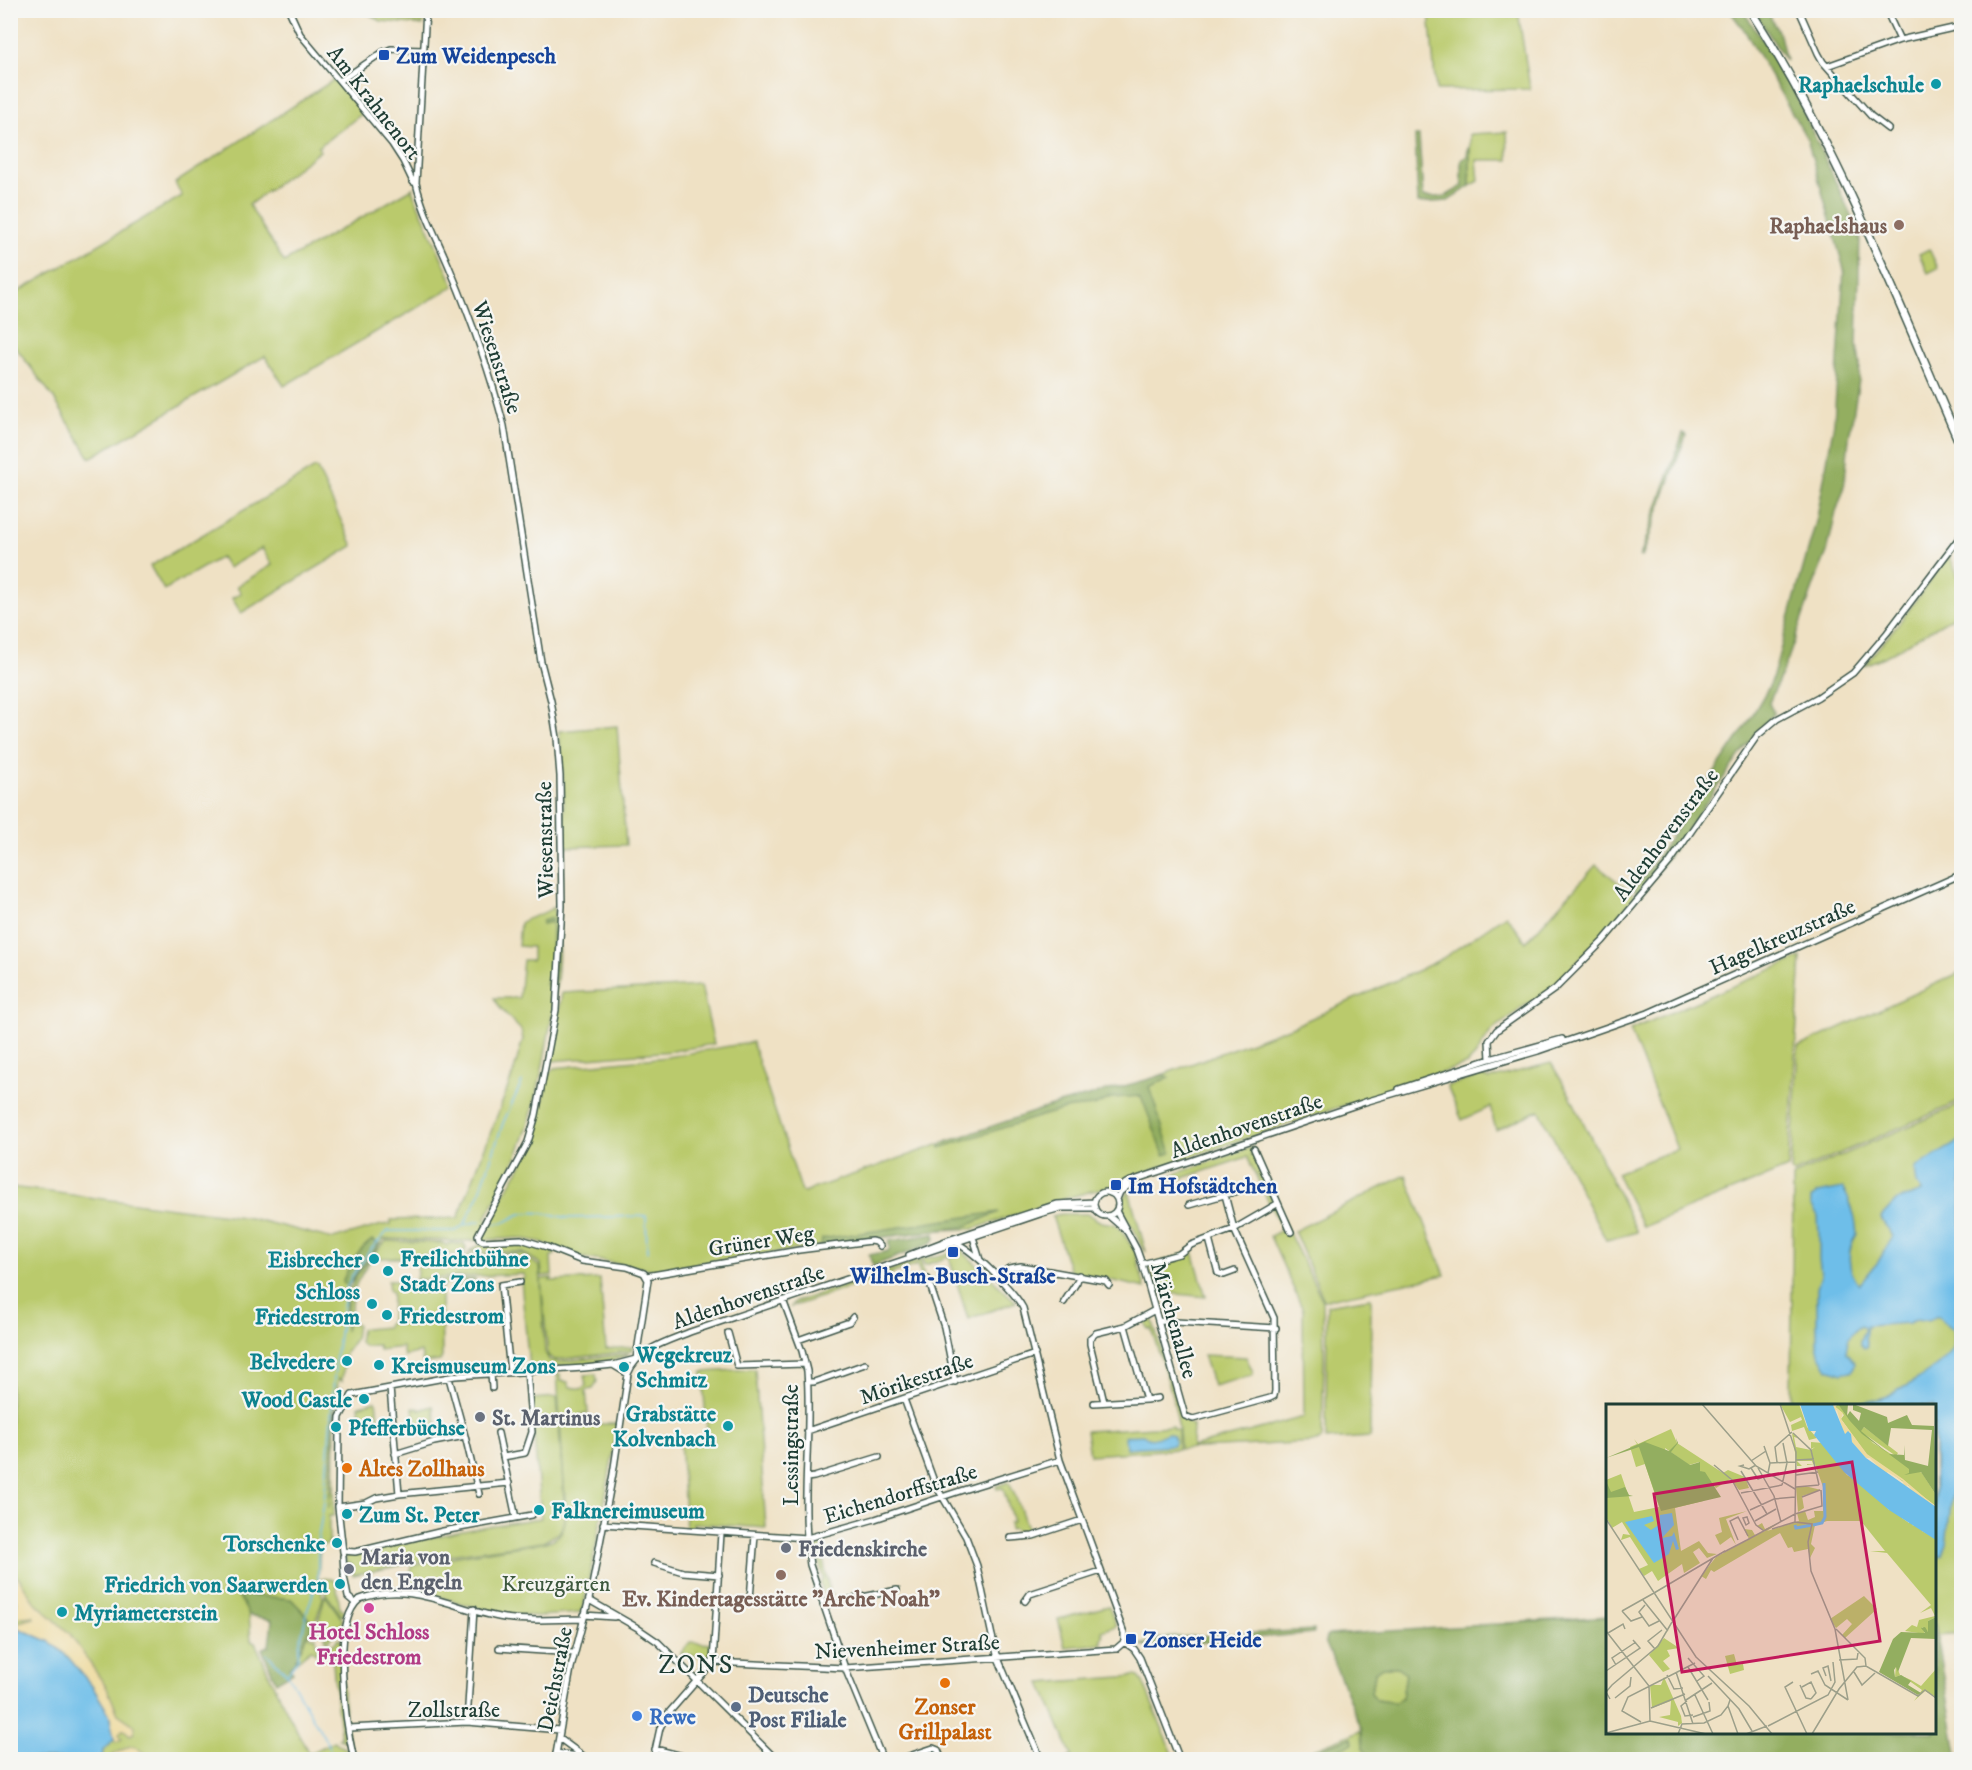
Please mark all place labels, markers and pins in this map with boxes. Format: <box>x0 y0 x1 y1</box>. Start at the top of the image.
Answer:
place label: Zum Weidenpesch <box>396 43 556 70</box>
marker: Zum Weidenpesch <box>377 48 391 62</box>
place label: Raphaelschule <box>1798 72 1924 99</box>
marker: Raphaelschule <box>1929 77 1943 91</box>
place label: Raphaelshaus <box>1769 213 1888 240</box>
marker: Raphaelshaus <box>1892 218 1906 232</box>
place label: Im Hofstädtchen <box>1128 1173 1278 1200</box>
marker: Im Hofstädtchen <box>1109 1178 1123 1192</box>
marker: Wilhelm-Busch-Straße <box>946 1245 960 1259</box>
place label: Freilichtbühne Stadt Zons <box>400 1246 529 1298</box>
place label: Eisbrecher <box>268 1247 363 1274</box>
marker: Eisbrecher <box>367 1252 381 1266</box>
place label: Wilhelm-Busch-Straße <box>849 1263 1056 1290</box>
marker: Freilichtbühne Stadt Zons <box>381 1264 395 1278</box>
place label: Schloss Friedestrom <box>255 1279 361 1331</box>
marker: Schloss Friedestrom <box>365 1297 379 1311</box>
place label: Friedestrom <box>399 1303 505 1330</box>
marker: Friedestrom <box>380 1308 394 1322</box>
place label: Wegekreuz Schmitz <box>635 1342 733 1394</box>
place label: Belvedere <box>249 1349 335 1376</box>
place label: Kreismuseum Zons <box>391 1353 556 1380</box>
marker: Belvedere <box>340 1354 354 1368</box>
marker: Kreismuseum Zons <box>372 1358 386 1372</box>
marker: Wegekreuz Schmitz <box>617 1360 631 1374</box>
place label: Wood Castle <box>241 1387 352 1414</box>
marker: Wood Castle <box>357 1392 371 1406</box>
place label: Grabstätte Kolvenbach <box>613 1401 716 1453</box>
place label: St. Martinus <box>492 1405 601 1432</box>
marker: St. Martinus <box>473 1410 487 1424</box>
place label: Pfefferbüchse <box>348 1415 465 1442</box>
marker: Grabstätte Kolvenbach <box>721 1419 735 1433</box>
marker: Pfefferbüchse <box>329 1420 343 1434</box>
place label: Altes Zollhaus <box>358 1456 485 1483</box>
marker: Altes Zollhaus <box>340 1461 354 1475</box>
place label: Falknereimuseum <box>551 1498 705 1525</box>
place label: Zum St. Peter <box>359 1502 480 1529</box>
marker: Falknereimuseum <box>532 1503 546 1517</box>
marker: Zum St. Peter <box>340 1507 354 1521</box>
place label: Torschenke <box>222 1531 325 1558</box>
marker: Torschenke <box>330 1536 344 1550</box>
place label: Friedenskirche <box>798 1536 927 1563</box>
marker: Friedenskirche <box>779 1541 793 1555</box>
place label: Maria von den Engeln <box>361 1544 463 1596</box>
marker: Maria von den Engeln <box>342 1562 356 1576</box>
marker: Ev. Kindertagesstätte "Arche Noah" <box>774 1568 788 1582</box>
place label: Friedrich von Saarwerden <box>104 1572 328 1599</box>
marker: Friedrich von Saarwerden <box>333 1577 347 1591</box>
place label: Ev. Kindertagesstätte "Arche Noah" <box>622 1586 940 1613</box>
place label: Myriameterstein <box>74 1600 218 1627</box>
marker: Hotel Schloss Friedestrom <box>362 1601 376 1615</box>
marker: Myriameterstein <box>55 1605 69 1619</box>
place label: Hotel Schloss Friedestrom <box>309 1619 430 1671</box>
place label: Zonser Heide <box>1143 1627 1262 1654</box>
marker: Zonser Heide <box>1124 1632 1138 1646</box>
marker: Zonser Grillpalast <box>938 1676 952 1690</box>
place label: Deutsche Post Filiale <box>748 1682 847 1734</box>
place label: Zonser Grillpalast <box>898 1694 992 1746</box>
marker: Deutsche Post Filiale <box>729 1700 743 1714</box>
place label: Rewe <box>649 1704 696 1731</box>
marker: Rewe <box>630 1709 644 1723</box>

